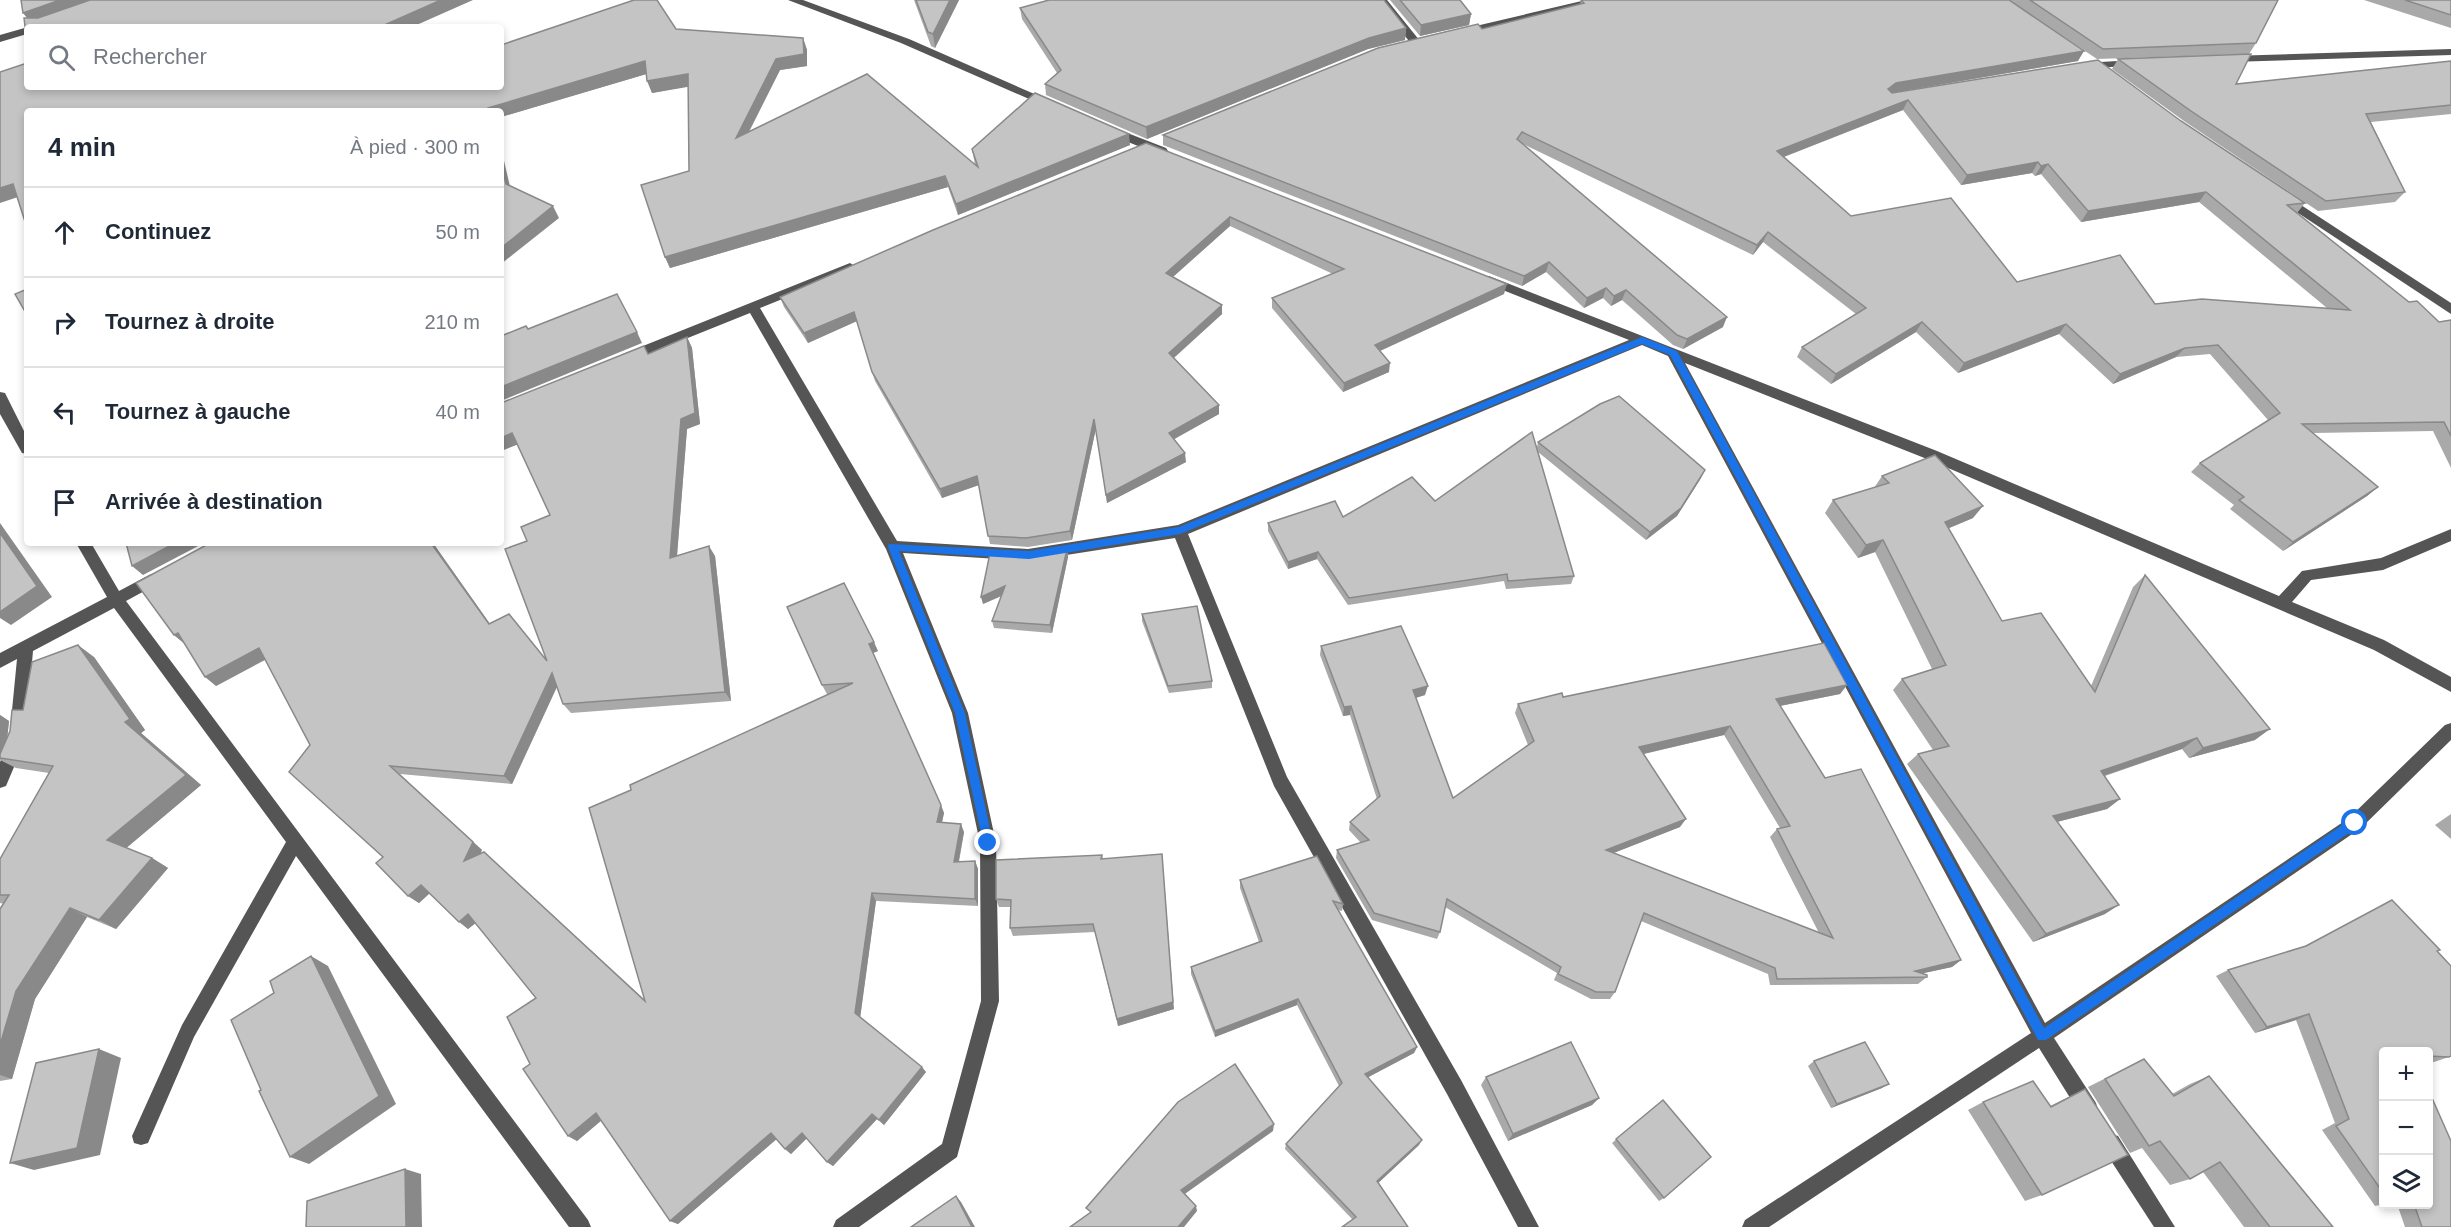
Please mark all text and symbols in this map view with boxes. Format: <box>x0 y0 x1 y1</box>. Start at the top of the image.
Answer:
search box <box>24 24 504 90</box>
icon: search <box>45 41 78 74</box>
text: Rechercher <box>93 44 207 69</box>
text: 4 min <box>48 132 116 162</box>
text: À pied · 300 m <box>350 136 480 158</box>
icon: ahead <box>48 216 81 249</box>
text: Continuez <box>105 219 211 244</box>
text: 50 m <box>436 221 480 243</box>
icon: right <box>48 306 81 339</box>
text: Tournez à droite <box>105 309 275 334</box>
text: 210 m <box>424 311 480 333</box>
icon: left <box>48 396 81 429</box>
text: Tournez à gauche <box>105 399 290 424</box>
text: 40 m <box>436 401 480 423</box>
icon: arrive <box>48 486 81 519</box>
text: Arrivée à destination <box>105 489 323 514</box>
route start <box>2341 809 2367 835</box>
route end <box>974 829 1000 855</box>
map controls <box>2379 1047 2433 1209</box>
button: + <box>2379 1047 2433 1101</box>
button: − <box>2379 1101 2433 1155</box>
button: layers <box>2379 1155 2433 1209</box>

